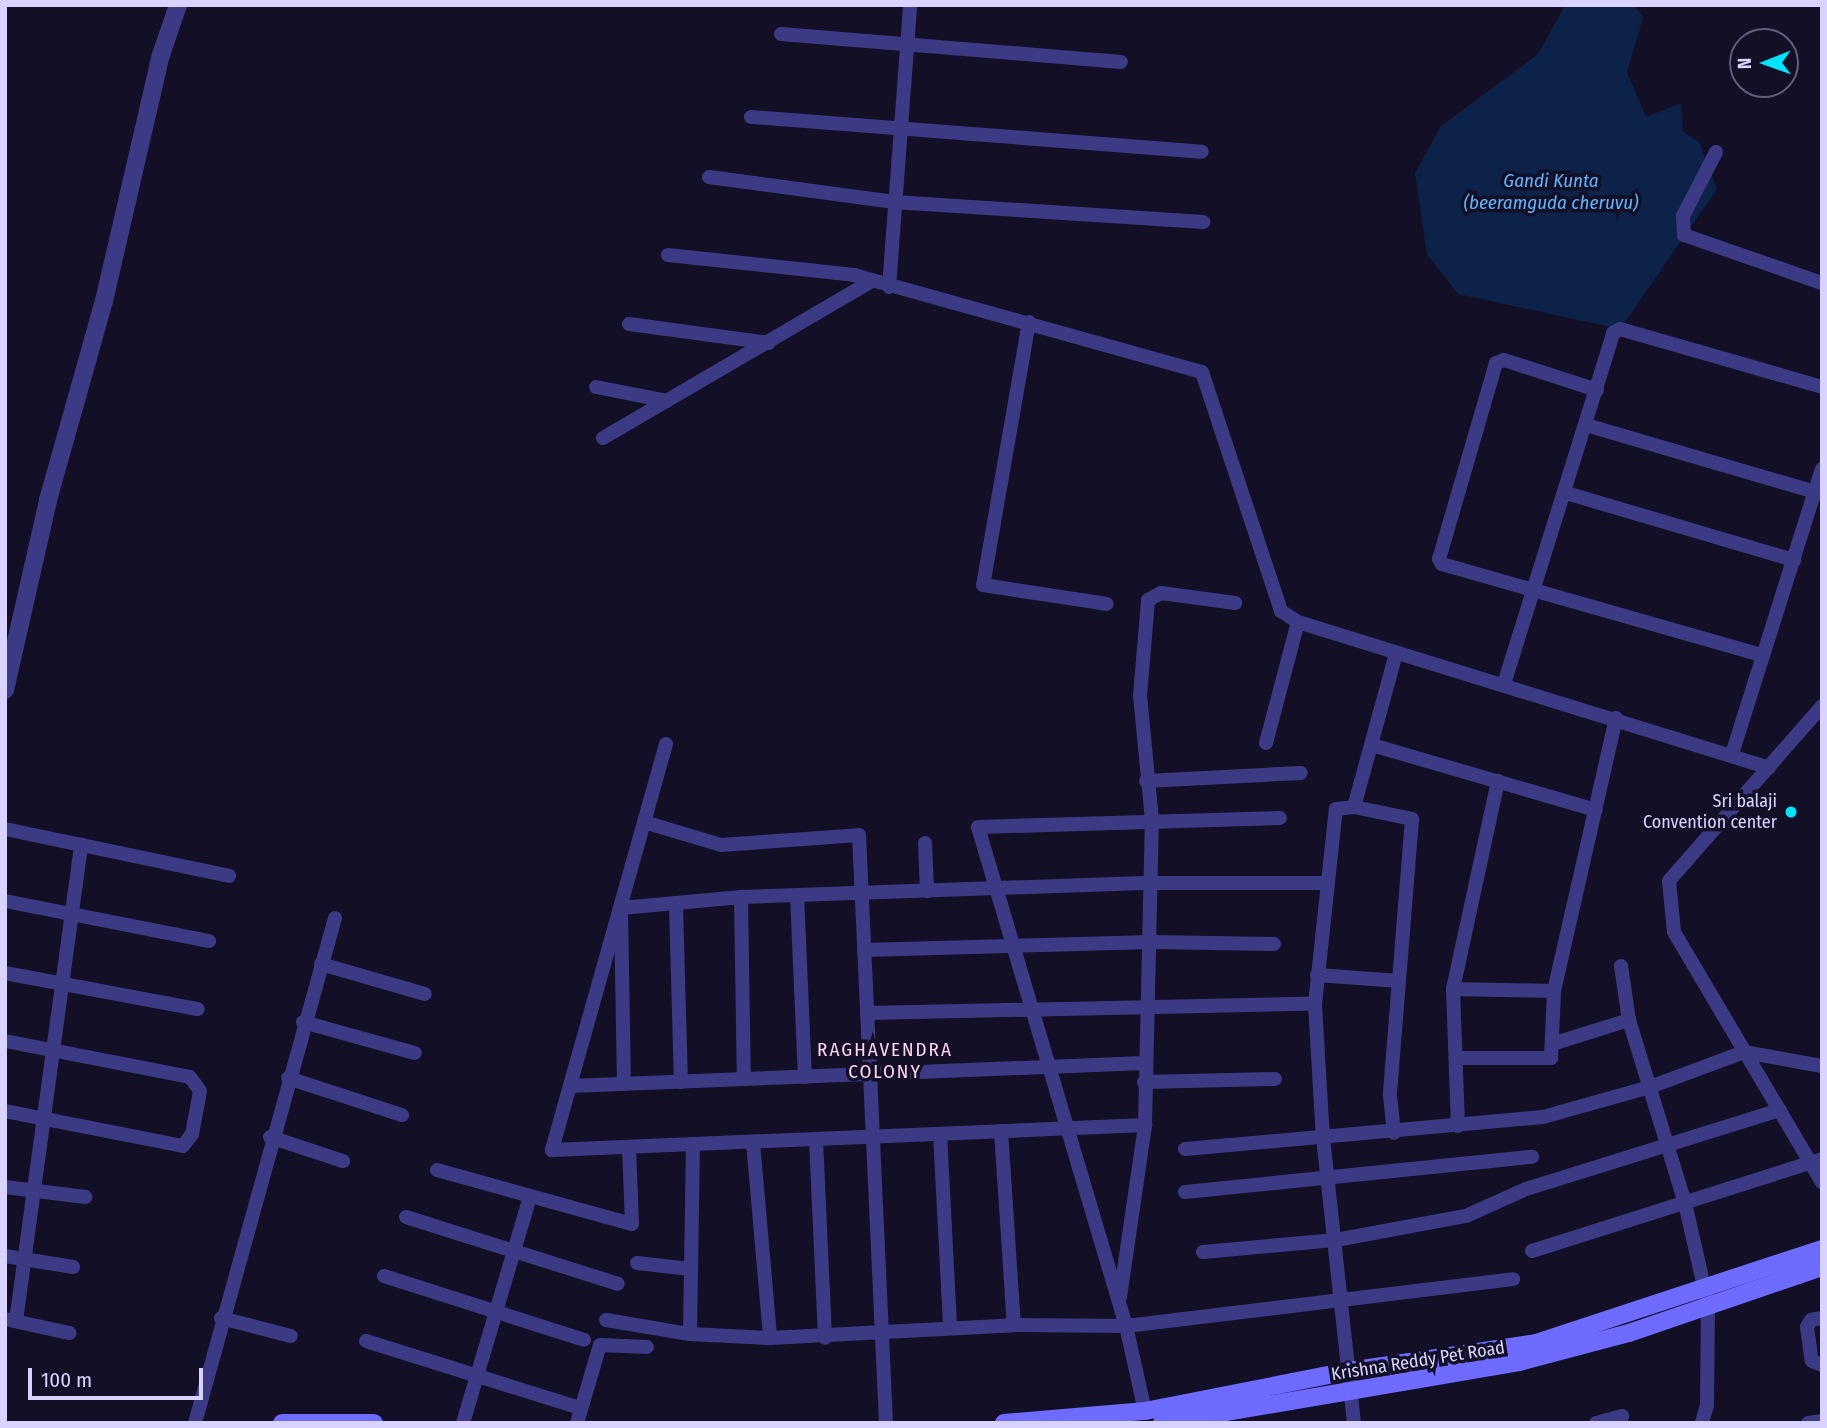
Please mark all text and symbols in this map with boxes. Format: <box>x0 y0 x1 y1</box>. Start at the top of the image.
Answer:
north arrow <box>1729 28 1799 98</box>
text: N <box>1733 57 1756 69</box>
water label: Gandi Kunta (beeramguda cheruvu) <box>1463 170 1639 214</box>
place label: Sri balaji Convention center <box>1643 791 1777 834</box>
marker: Sri balaji Convention center <box>1783 804 1799 820</box>
district label: RAGHAVENDRA COLONY <box>818 1039 952 1083</box>
street label: Krishna Reddy Pet Road <box>1330 1337 1506 1385</box>
scale bar <box>32 1354 206 1398</box>
text: 100 m <box>41 1367 92 1393</box>

